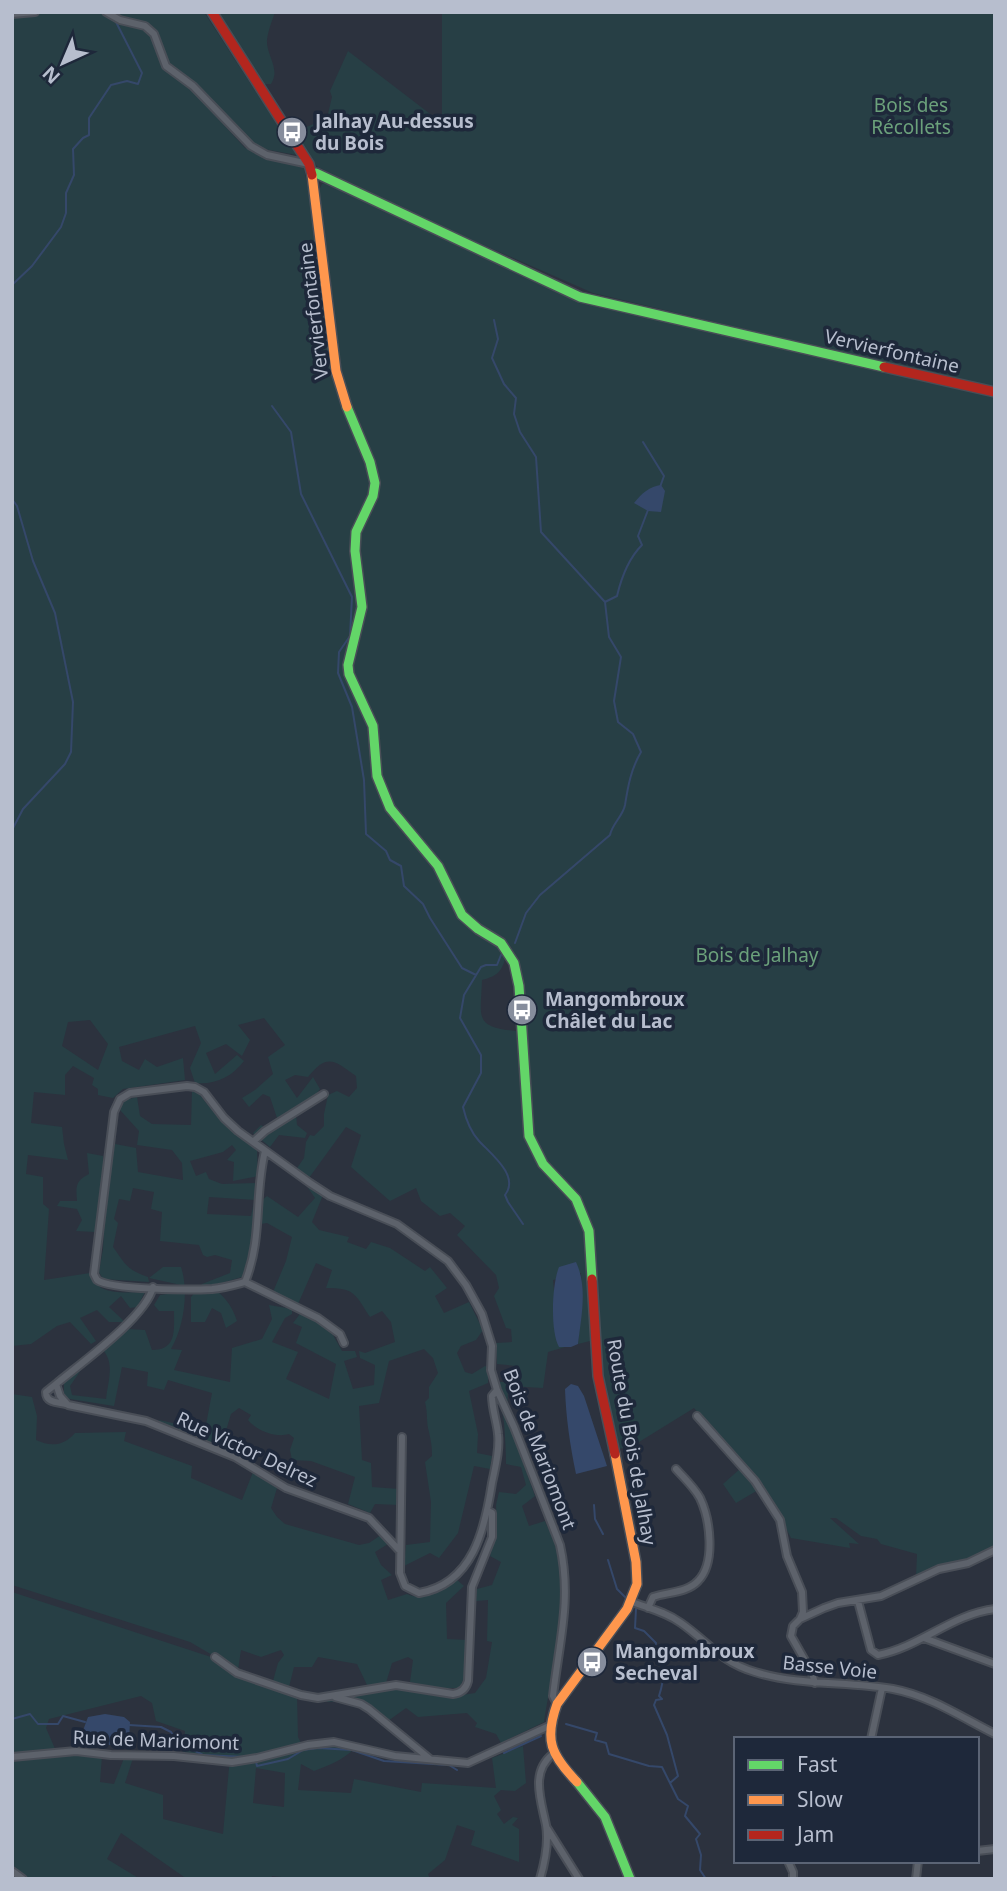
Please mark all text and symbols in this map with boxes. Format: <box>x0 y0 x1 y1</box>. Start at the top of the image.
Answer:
north arrow <box>28 28 98 98</box>
text: N <box>37 61 66 90</box>
park label: Bois des Récollets <box>871 92 951 140</box>
place label: Jalhay Au-dessus du Bois <box>313 108 474 156</box>
bus stop icon: Jalhay Au-dessus du Bois <box>275 115 309 149</box>
street label: Vervierfontaine <box>292 241 334 381</box>
street label: Vervierfontaine <box>822 323 962 379</box>
park label: Bois de Jalhay <box>696 942 819 968</box>
place label: Mangombroux Châlet du Lac <box>545 986 684 1034</box>
bus stop icon: Mangombroux Châlet du Lac <box>505 993 539 1027</box>
street label: Route du Bois de Jalhay <box>601 1337 663 1547</box>
street label: Bois de Mariomont <box>497 1365 583 1533</box>
street label: Rue Victor Delrez <box>173 1405 322 1493</box>
place label: Mangombroux Secheval <box>615 1638 754 1686</box>
bus stop icon: Mangombroux Secheval <box>575 1645 609 1679</box>
street label: Basse Voie <box>781 1649 879 1685</box>
street label: Rue de Mariomont <box>72 1724 240 1756</box>
legend <box>734 1737 979 1863</box>
text: Fast <box>797 1750 838 1778</box>
text: Slow <box>797 1785 843 1813</box>
text: Jam <box>795 1820 834 1848</box>

